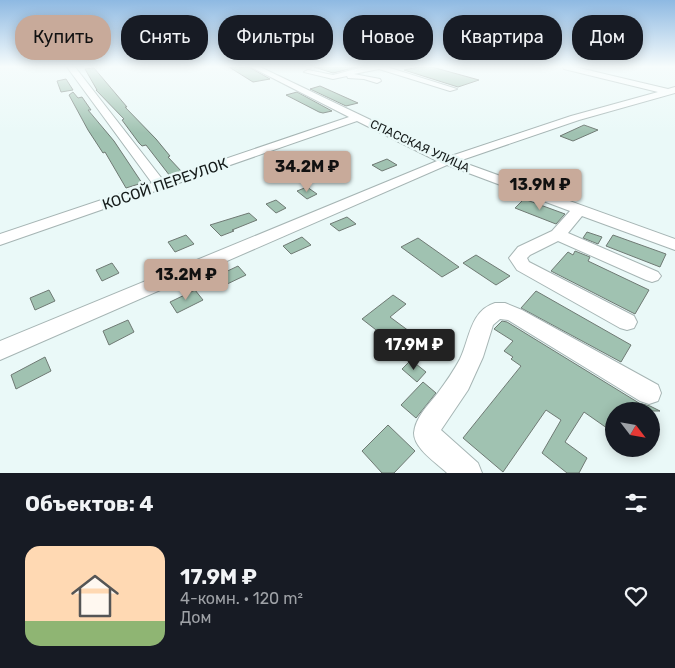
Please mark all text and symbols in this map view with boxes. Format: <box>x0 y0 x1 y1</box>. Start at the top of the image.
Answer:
chip: Купить <box>15 15 111 60</box>
chip: Снять <box>121 15 208 60</box>
chip: Фильтры <box>218 15 333 60</box>
chip: Новое <box>343 15 433 60</box>
chip: Квартира <box>443 15 562 60</box>
chip: Дом <box>572 15 643 60</box>
street label: СПАССКАЯ УЛИЦА <box>368 117 472 175</box>
pin: 34.2M ₽ <box>261 150 353 193</box>
street label: КОСОЙ ПЕРЕУЛОК <box>100 154 230 214</box>
text: 34.2M ₽ <box>275 157 339 176</box>
pin: 13.9M ₽ <box>494 168 586 211</box>
text: 13.9M ₽ <box>510 175 570 194</box>
pin: 13.2M ₽ <box>140 258 232 301</box>
text: 13.2M ₽ <box>155 265 217 284</box>
pin: 17.9M ₽ <box>368 328 460 371</box>
text: 17.9M ₽ <box>385 335 443 354</box>
north arrow <box>605 402 660 458</box>
map controls <box>605 402 660 457</box>
icon: filters <box>622 489 650 517</box>
text: Объектов: 4 <box>25 491 154 516</box>
text: 17.9M ₽ <box>180 564 257 589</box>
icon: home <box>65 566 125 626</box>
icon: heart <box>622 582 650 610</box>
text: 4-комн. · 120 m² <box>180 589 303 608</box>
text: Дом <box>180 608 211 627</box>

